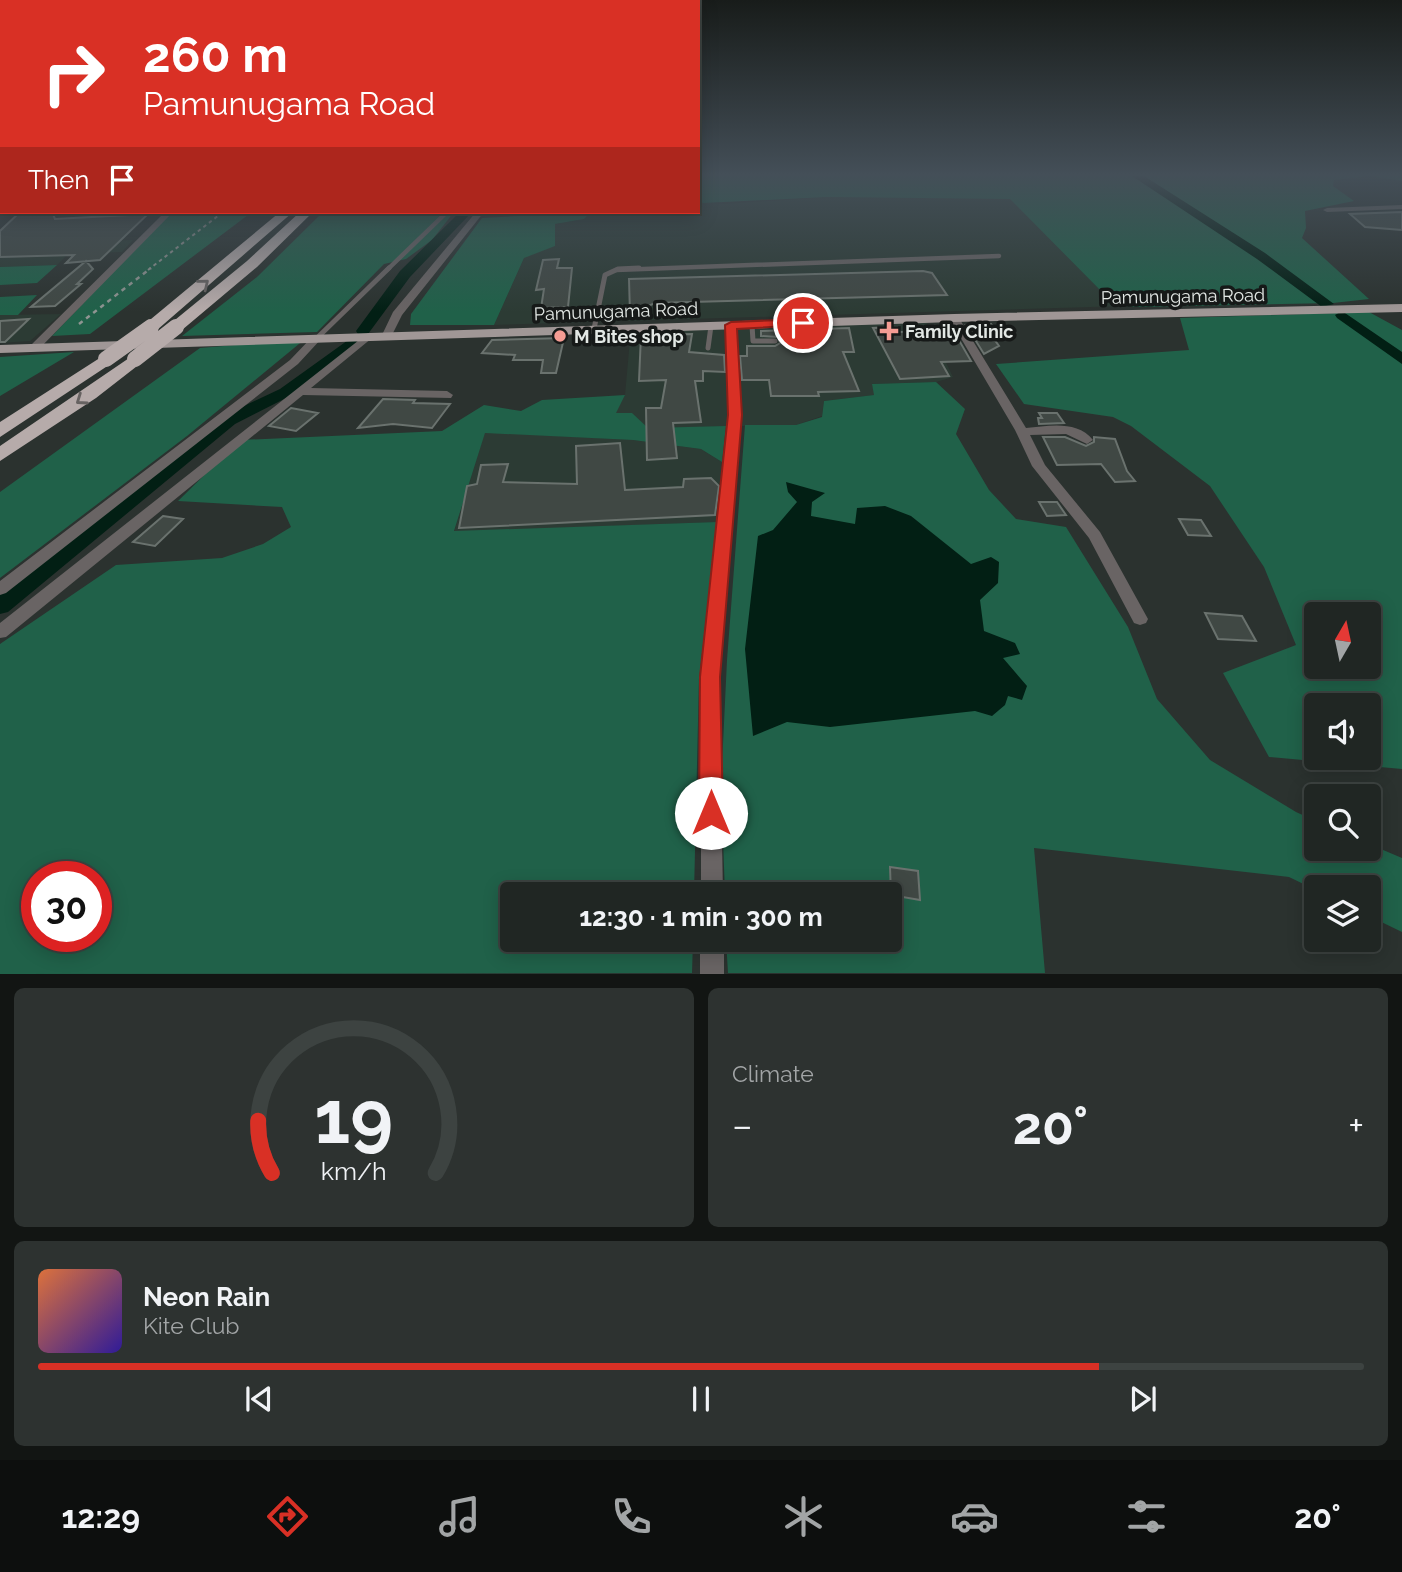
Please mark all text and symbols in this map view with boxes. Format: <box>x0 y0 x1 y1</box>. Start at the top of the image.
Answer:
text: 260 m <box>143 26 288 83</box>
icon: right <box>28 28 119 119</box>
text: Pamunugama Road <box>143 85 435 122</box>
icon: arrive <box>103 161 141 199</box>
text: Then <box>28 165 89 195</box>
one-way arrow <box>197 279 209 292</box>
street label: Pamunugama Road <box>1101 284 1265 308</box>
pin <box>773 293 833 353</box>
street label: Pamunugama Road <box>533 298 699 324</box>
icon: arrive <box>784 304 822 342</box>
marker: Family Clinic <box>879 321 899 341</box>
place label: Family Clinic <box>905 321 1014 342</box>
place label: M Bites shop <box>574 326 684 347</box>
marker: M Bites shop <box>552 328 568 344</box>
one-way arrow <box>76 392 89 404</box>
north arrow <box>1304 602 1381 679</box>
map controls <box>1304 602 1381 952</box>
button: sound <box>1304 693 1381 770</box>
position arrow <box>674 776 748 850</box>
button: search <box>1304 784 1381 861</box>
speed limit sign: 30 <box>21 861 112 952</box>
button: layers <box>1304 875 1381 952</box>
text: 12:30 · 1 min · 300 m <box>579 902 823 932</box>
text: Climate <box>732 1060 814 1087</box>
text: 19 <box>315 1076 393 1161</box>
text: 20° <box>1013 1095 1088 1156</box>
text: − <box>732 1103 752 1148</box>
text: + <box>1348 1103 1364 1148</box>
text: km/h <box>321 1156 387 1186</box>
text: Neon Rain <box>143 1282 270 1312</box>
text: Kite Club <box>143 1312 240 1339</box>
icon: previous <box>240 1380 278 1418</box>
icon: pause <box>682 1380 720 1418</box>
icon: next <box>1124 1380 1162 1418</box>
icon: directions <box>263 1492 312 1541</box>
icon: music <box>435 1492 484 1541</box>
icon: phone <box>607 1492 656 1541</box>
icon: climate <box>779 1492 828 1541</box>
icon: car <box>950 1492 999 1541</box>
icon: filters <box>1122 1492 1171 1541</box>
text: 12:29 <box>61 1498 140 1535</box>
text: 20° <box>1294 1498 1341 1535</box>

